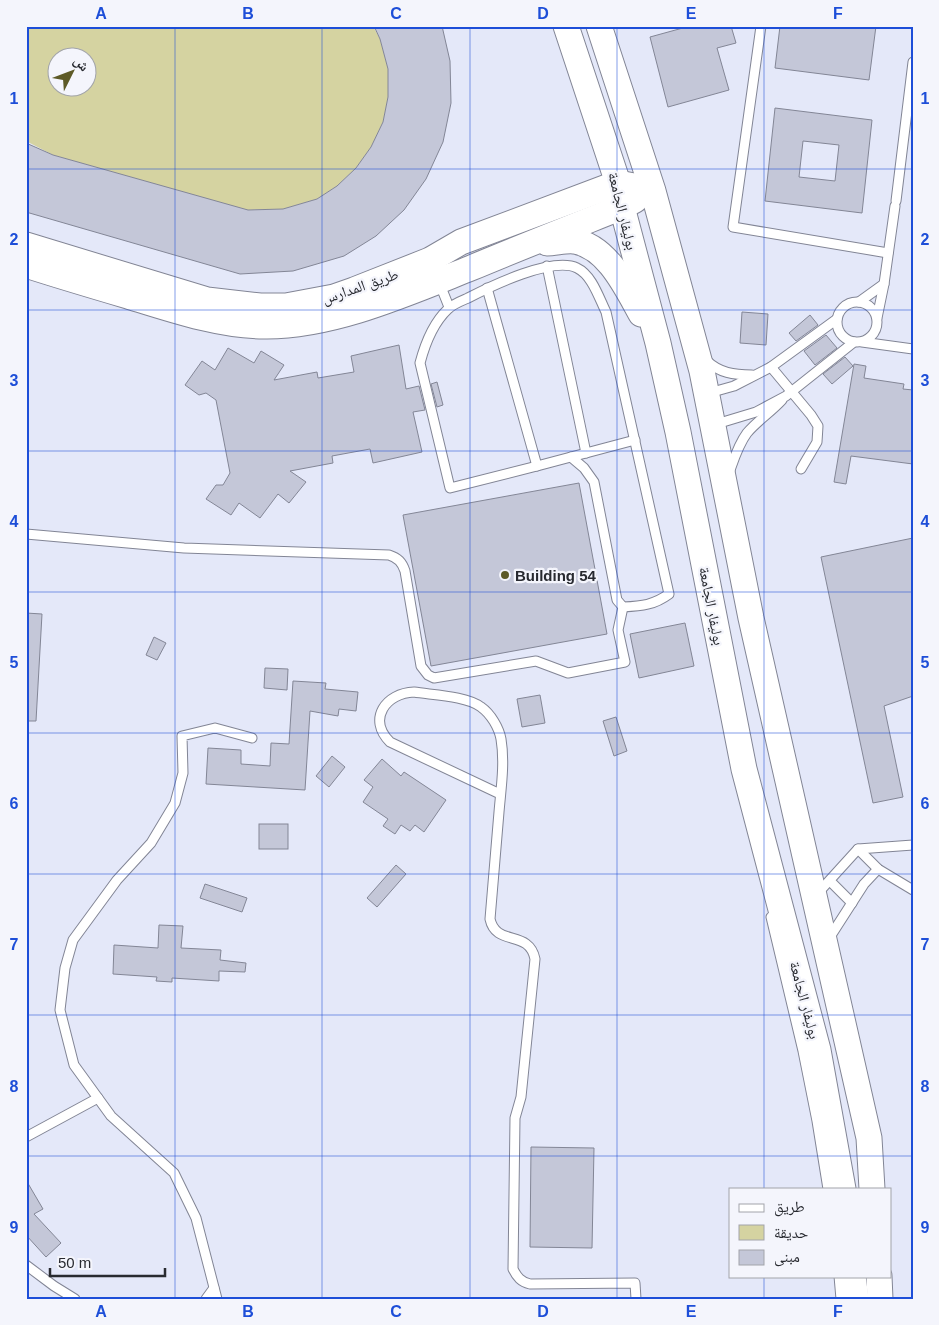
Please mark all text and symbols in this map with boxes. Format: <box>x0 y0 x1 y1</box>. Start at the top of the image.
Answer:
text: A <box>95 5 107 22</box>
text: B <box>242 5 254 22</box>
text: C <box>390 5 402 22</box>
text: D <box>537 5 549 22</box>
text: E <box>686 5 697 22</box>
text: F <box>833 5 843 22</box>
north arrow <box>48 48 98 98</box>
text: ش <box>70 52 93 75</box>
text: 1 <box>10 90 19 107</box>
text: 1 <box>921 90 930 107</box>
street label: بوليفار الجامعة <box>604 170 641 252</box>
text: 2 <box>10 231 19 248</box>
text: 2 <box>921 231 930 248</box>
street label: طريق المدارس <box>320 265 401 309</box>
text: 3 <box>10 372 19 389</box>
text: 3 <box>921 372 930 389</box>
text: 4 <box>10 513 19 530</box>
text: 4 <box>921 513 930 530</box>
street label: بوليفار الجامعة <box>695 565 728 647</box>
place label: Building 54 <box>515 567 596 584</box>
marker: Building 54 <box>499 569 511 581</box>
text: 5 <box>10 654 19 671</box>
text: 5 <box>921 654 930 671</box>
text: 6 <box>10 795 19 812</box>
text: 6 <box>921 795 930 812</box>
text: 7 <box>10 936 19 953</box>
text: 7 <box>921 936 930 953</box>
street label: بوليفار الجامعة <box>786 959 824 1041</box>
text: 8 <box>10 1078 19 1095</box>
text: 8 <box>921 1078 930 1095</box>
legend <box>729 1188 892 1278</box>
text: طريق <box>774 1198 805 1217</box>
text: 9 <box>10 1219 19 1236</box>
text: 9 <box>921 1219 930 1236</box>
text: حديقة <box>774 1224 809 1241</box>
scale bar <box>50 1245 165 1277</box>
text: مبنى <box>774 1248 800 1267</box>
text: 50 m <box>58 1254 91 1271</box>
text: A <box>95 1303 107 1320</box>
text: B <box>242 1303 254 1320</box>
text: C <box>390 1303 402 1320</box>
text: D <box>537 1303 549 1320</box>
text: E <box>686 1303 697 1320</box>
text: F <box>833 1303 843 1320</box>

